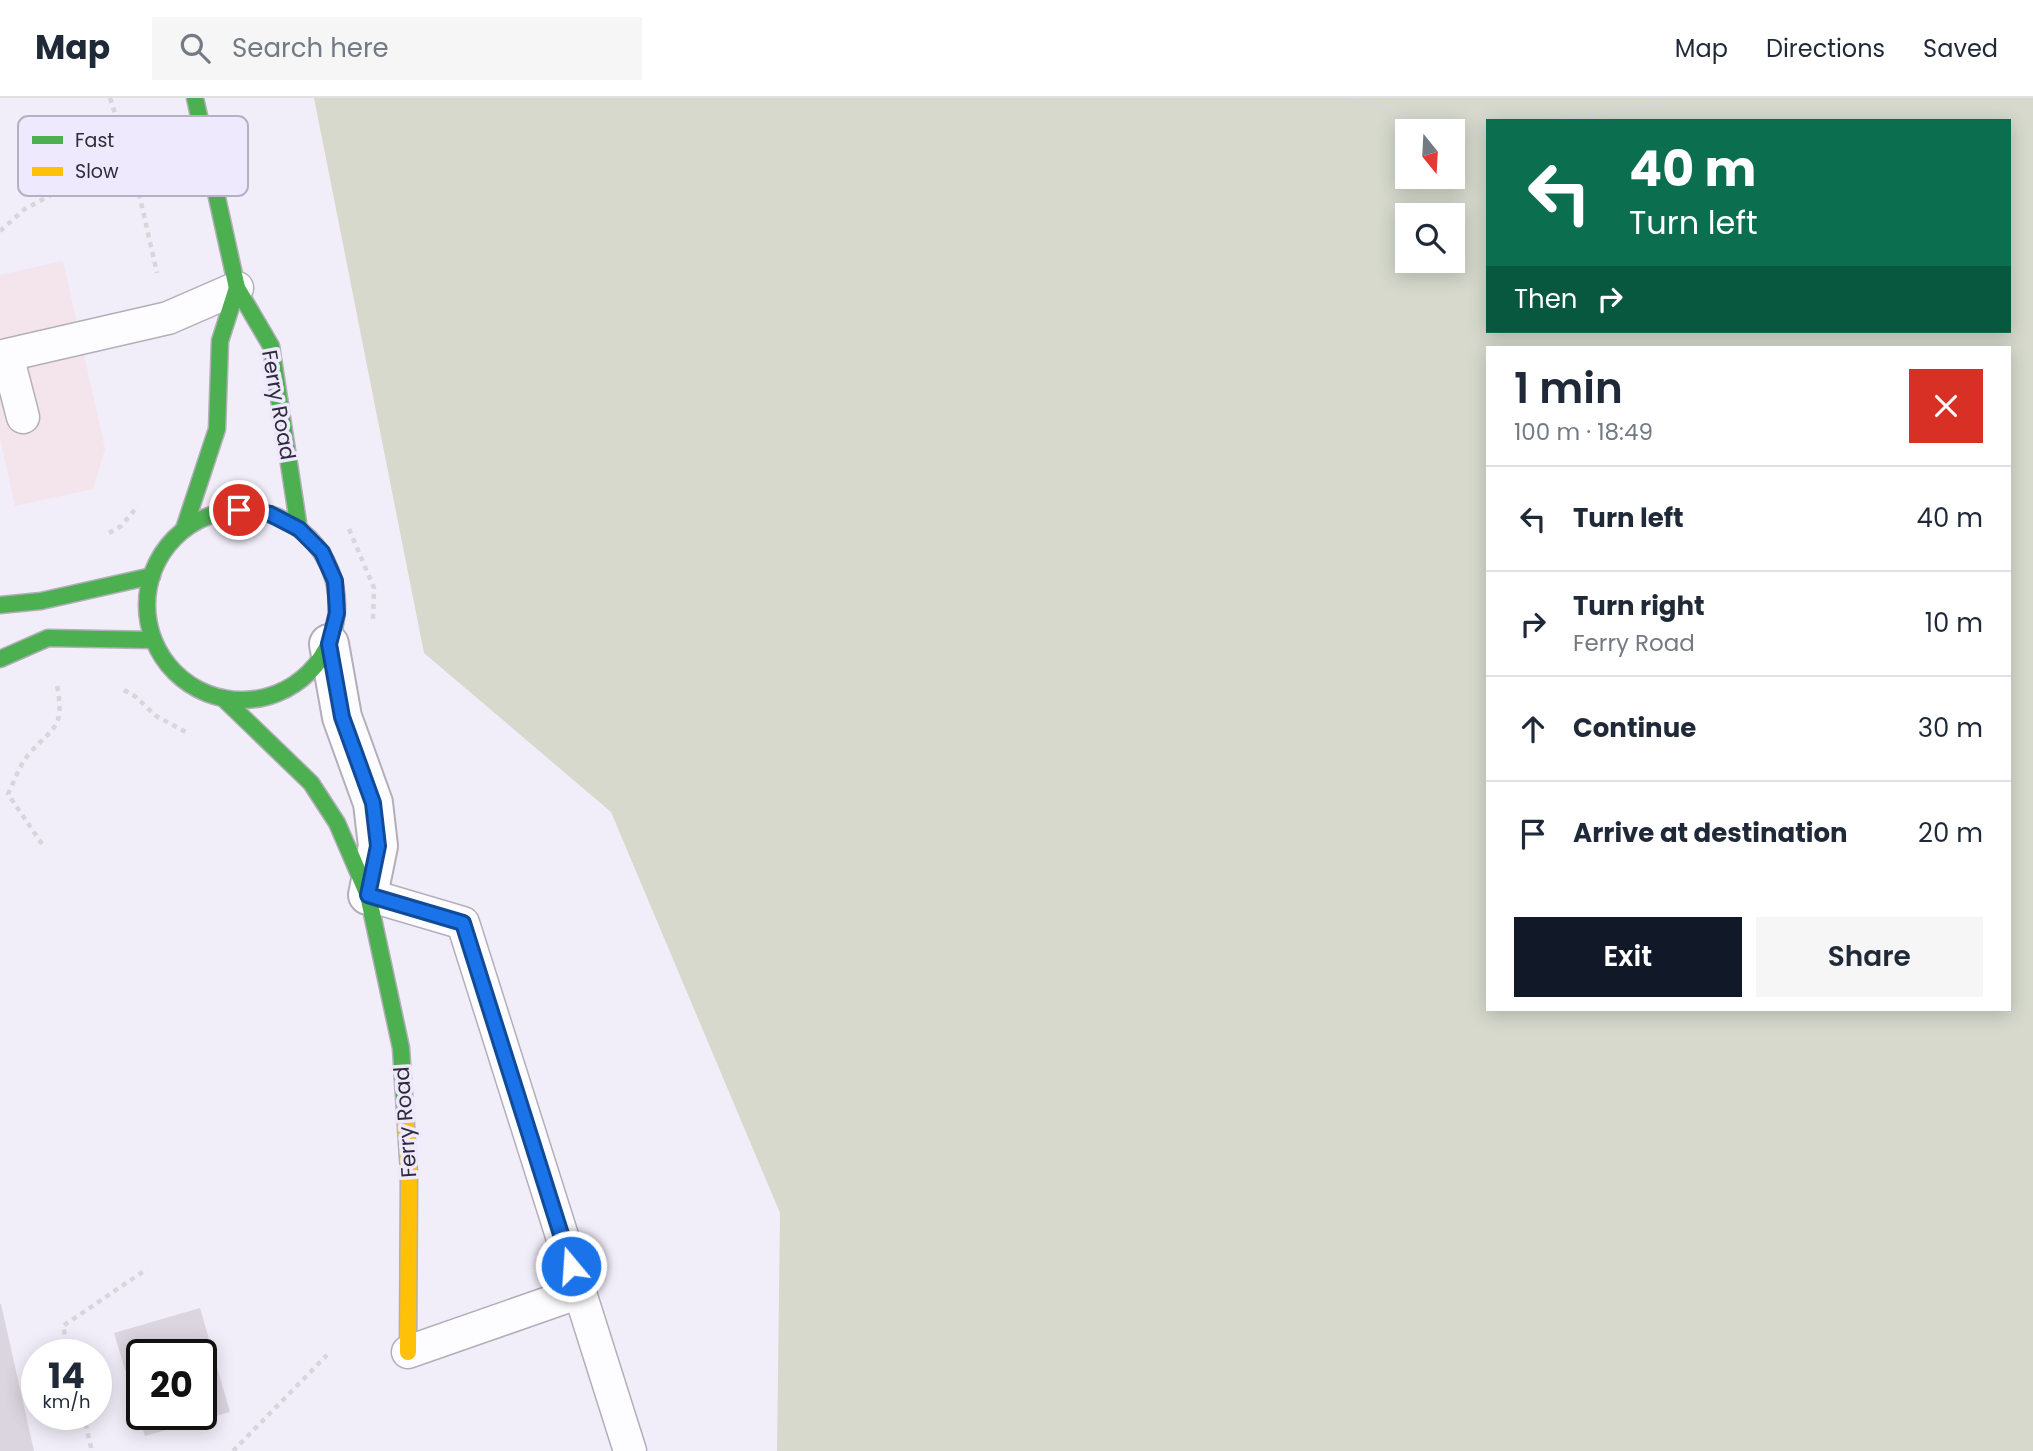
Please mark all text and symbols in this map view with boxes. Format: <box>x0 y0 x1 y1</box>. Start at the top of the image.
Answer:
search box <box>152 17 642 80</box>
text: Map <box>35 24 110 71</box>
icon: search <box>176 29 214 67</box>
text: Search here <box>232 30 389 66</box>
text: Map <box>1675 32 1728 65</box>
text: Directions <box>1766 32 1885 65</box>
text: Saved <box>1923 32 1998 65</box>
legend <box>18 116 248 196</box>
north arrow <box>1395 119 1465 189</box>
map controls <box>1395 119 1465 273</box>
text: Fast <box>75 127 114 154</box>
text: 40 m <box>1629 135 1756 203</box>
icon: left <box>1514 147 1605 238</box>
text: Slow <box>75 158 119 185</box>
text: Turn left <box>1629 200 1758 245</box>
button: search <box>1395 203 1465 273</box>
icon: right <box>1591 280 1629 318</box>
text: Then <box>1514 281 1577 317</box>
street label: Ferry Road <box>255 348 303 462</box>
text: 1 min <box>1514 359 1623 418</box>
button: close <box>1909 369 1983 443</box>
text: 100 m · 18:49 <box>1514 416 1653 448</box>
pin <box>209 480 269 540</box>
icon: arrive <box>220 491 258 529</box>
icon: left <box>1514 500 1552 538</box>
text: Turn left <box>1573 500 1684 536</box>
text: 40 m <box>1917 500 1983 536</box>
text: Turn right <box>1573 588 1705 624</box>
icon: right <box>1514 605 1552 643</box>
text: 10 m <box>1925 605 1983 641</box>
text: Ferry Road <box>1573 627 1695 659</box>
icon: ahead <box>1514 710 1552 748</box>
text: Continue <box>1573 710 1696 746</box>
text: 30 m <box>1918 710 1983 746</box>
icon: arrive <box>1514 815 1552 853</box>
text: Arrive at destination <box>1573 815 1848 851</box>
text: 20 m <box>1918 815 1983 851</box>
button: Exit <box>1514 917 1742 997</box>
button: Share <box>1756 917 1983 997</box>
street label: Ferry Road <box>387 1065 423 1179</box>
position arrow <box>534 1229 608 1303</box>
speed limit sign: 20 <box>126 1339 217 1430</box>
text: 14 <box>48 1351 85 1400</box>
text: km/h <box>43 1389 90 1414</box>

